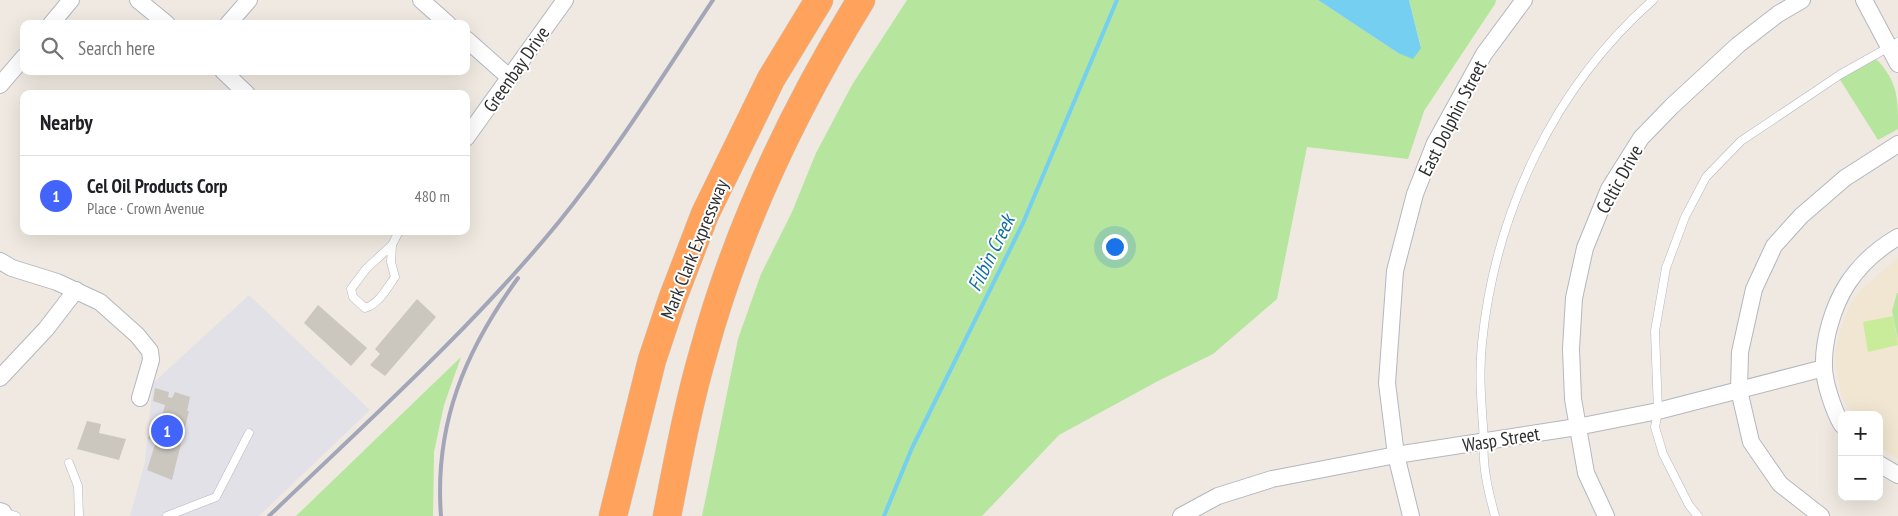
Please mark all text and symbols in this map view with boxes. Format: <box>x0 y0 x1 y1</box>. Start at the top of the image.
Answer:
search box <box>20 20 470 75</box>
street label: Greenbay Drive <box>478 21 554 117</box>
icon: search <box>38 34 66 62</box>
text: Search here <box>78 36 155 60</box>
street label: East Dolphin Street <box>1413 56 1492 180</box>
text: Nearby <box>40 109 93 136</box>
street label: Celtic Drive <box>1590 140 1648 218</box>
text: Cel Oil Products Corp <box>87 174 228 198</box>
street label: Mark Clark Expressway <box>655 175 733 322</box>
text: 1 <box>52 186 60 206</box>
text: 480 m <box>415 186 450 206</box>
text: Place · Crown Avenue <box>87 198 205 218</box>
water label: Filbin Creek <box>961 209 1022 295</box>
your location <box>1102 234 1128 260</box>
map controls <box>1838 411 1883 501</box>
button: + <box>1838 411 1883 456</box>
pin: 1 <box>151 412 183 450</box>
street label: Wasp Street <box>1461 421 1542 457</box>
button: − <box>1838 456 1883 501</box>

